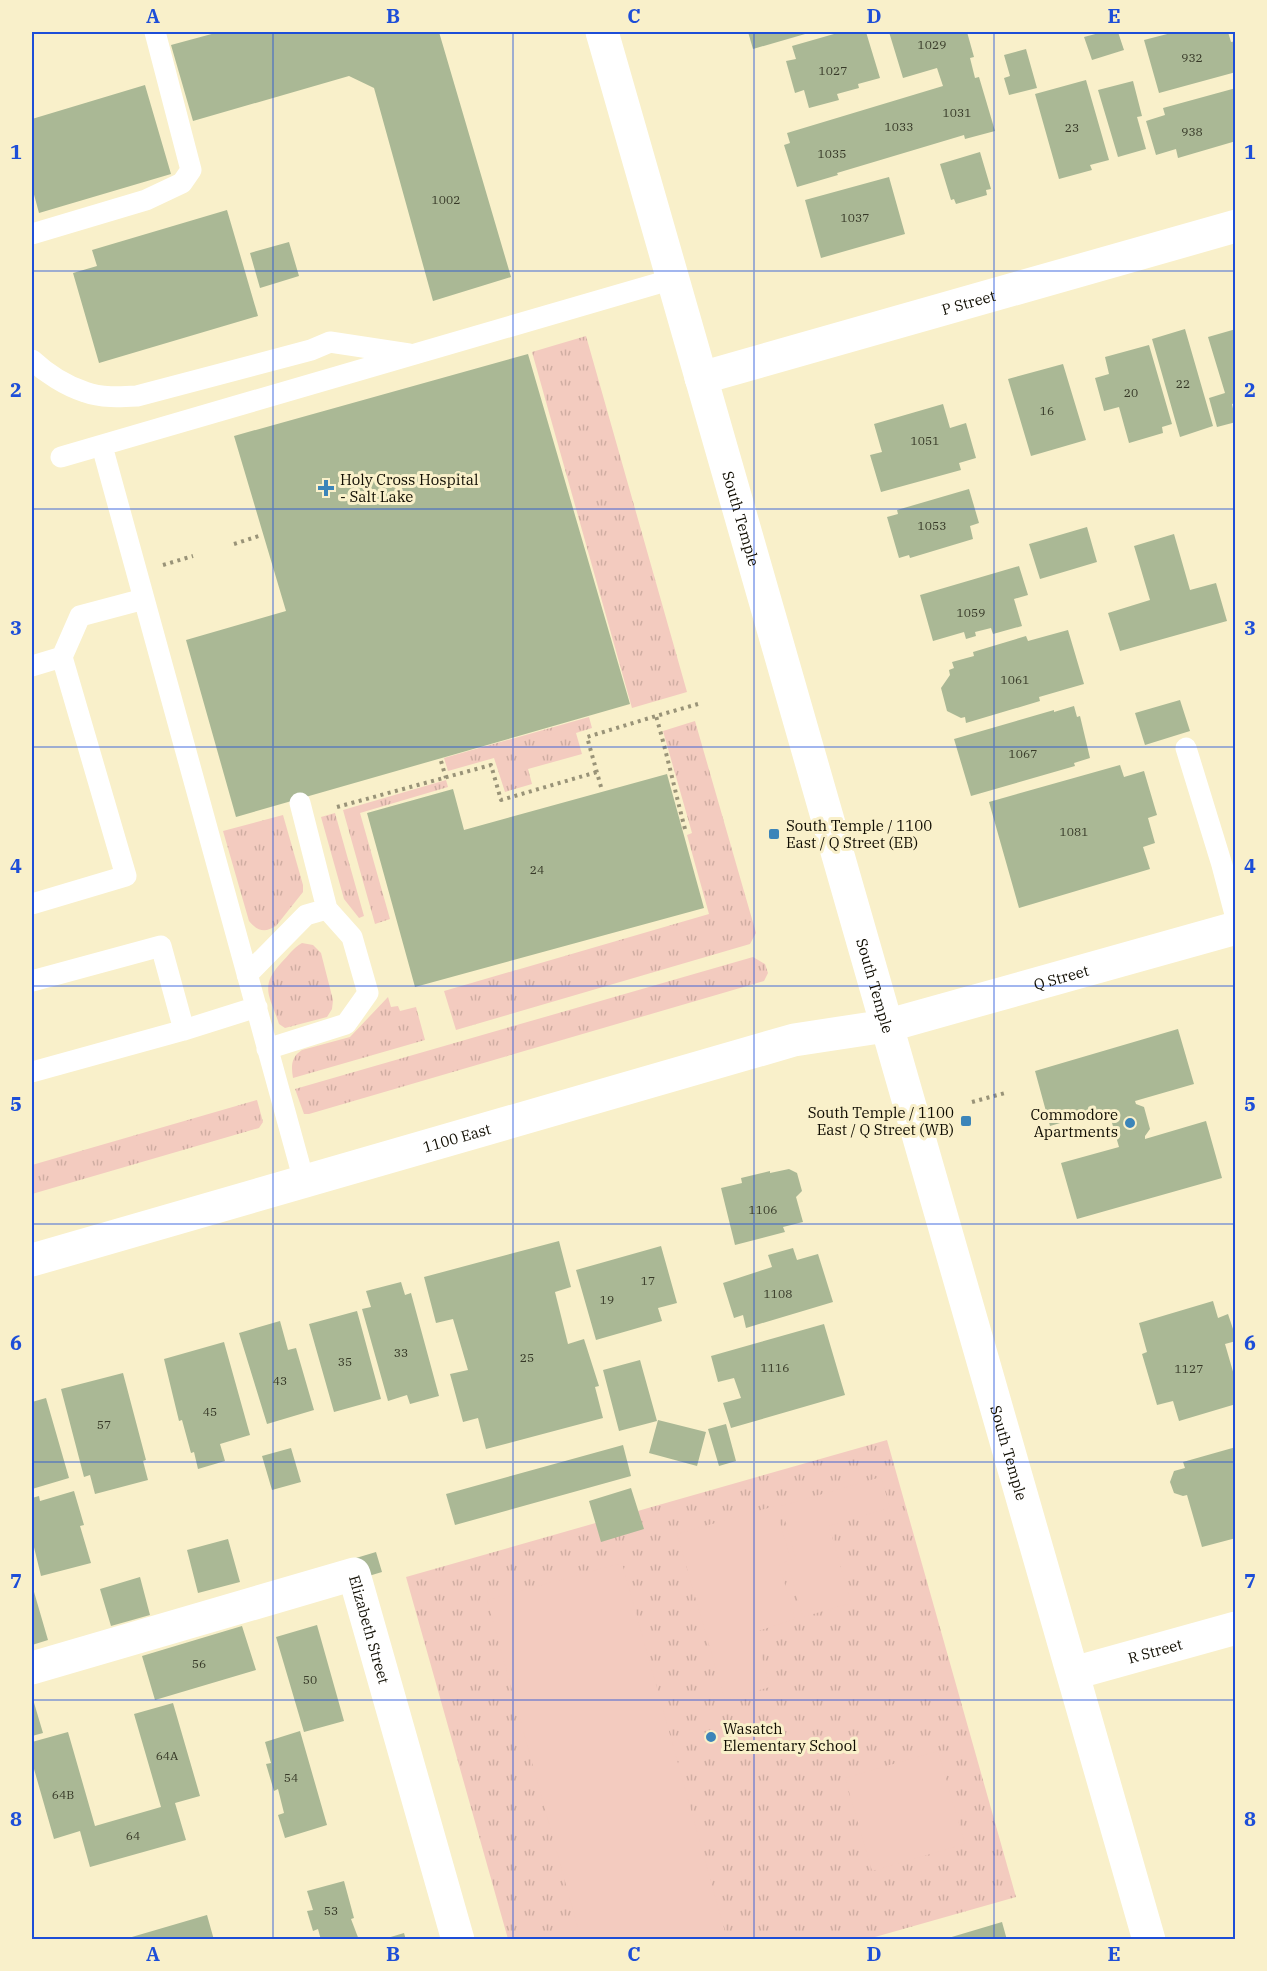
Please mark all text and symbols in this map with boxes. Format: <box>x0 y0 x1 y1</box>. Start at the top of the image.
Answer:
text: A <box>146 2 160 29</box>
text: B <box>386 2 400 29</box>
text: C <box>627 2 641 29</box>
text: D <box>866 2 882 29</box>
text: E <box>1107 2 1121 29</box>
house number: 1029 <box>918 37 946 52</box>
house number: 932 <box>1181 50 1203 65</box>
house number: 1027 <box>819 63 847 78</box>
house number: 1031 <box>943 105 971 120</box>
house number: 1033 <box>885 119 913 134</box>
house number: 23 <box>1065 120 1079 135</box>
house number: 938 <box>1181 124 1203 139</box>
text: 1 <box>10 138 22 165</box>
text: 1 <box>1244 138 1256 165</box>
house number: 1035 <box>818 146 846 161</box>
house number: 1002 <box>432 192 460 207</box>
house number: 1037 <box>841 210 869 225</box>
street label: P Street <box>939 285 997 319</box>
text: 2 <box>10 376 22 403</box>
house number: 22 <box>1176 376 1190 391</box>
text: 2 <box>1244 376 1256 403</box>
house number: 20 <box>1124 385 1138 400</box>
house number: 16 <box>1040 403 1054 418</box>
house number: 1051 <box>911 433 939 448</box>
street label: South Temple <box>719 469 764 568</box>
place label: Holy Cross Hospital - Salt Lake <box>340 470 478 506</box>
marker: Holy Cross Hospital - Salt Lake <box>317 479 335 497</box>
house number: 1053 <box>918 518 946 533</box>
house number: 1059 <box>957 605 985 620</box>
text: 3 <box>10 614 22 641</box>
text: 3 <box>1244 614 1256 641</box>
house number: 1061 <box>1001 672 1029 687</box>
house number: 1067 <box>1009 746 1037 761</box>
place label: South Temple / 1100 East / Q Street (EB) <box>786 816 932 852</box>
house number: 1081 <box>1060 824 1088 839</box>
marker: South Temple / 1100 East / Q Street (EB) <box>767 827 781 841</box>
text: 4 <box>10 852 22 879</box>
text: 4 <box>1244 852 1256 879</box>
house number: 24 <box>530 862 544 877</box>
street label: South Temple <box>853 936 898 1035</box>
street label: Q Street <box>1031 960 1091 994</box>
text: 5 <box>10 1090 22 1117</box>
text: 5 <box>1244 1090 1256 1117</box>
place label: South Temple / 1100 East / Q Street (WB) <box>808 1103 954 1139</box>
place label: Commodore Apartments <box>1030 1105 1118 1141</box>
marker: South Temple / 1100 East / Q Street (WB) <box>959 1114 973 1128</box>
marker: Commodore Apartments <box>1123 1116 1137 1130</box>
street label: 1100 East <box>420 1119 493 1156</box>
house number: 1106 <box>749 1202 777 1217</box>
house number: 17 <box>641 1273 655 1288</box>
house number: 1108 <box>764 1286 792 1301</box>
house number: 19 <box>600 1292 614 1307</box>
text: 6 <box>10 1329 22 1356</box>
text: 6 <box>1244 1329 1256 1356</box>
house number: 33 <box>394 1345 408 1360</box>
house number: 25 <box>520 1350 534 1365</box>
house number: 35 <box>338 1354 352 1369</box>
house number: 1116 <box>761 1360 789 1375</box>
house number: 1127 <box>1175 1361 1203 1376</box>
house number: 43 <box>273 1373 287 1388</box>
street label: South Temple <box>987 1403 1032 1502</box>
house number: 45 <box>203 1404 217 1419</box>
house number: 57 <box>97 1417 111 1432</box>
text: 7 <box>10 1567 22 1594</box>
text: 7 <box>1244 1567 1256 1594</box>
street label: Elizabeth Street <box>345 1573 394 1686</box>
street label: R Street <box>1126 1634 1184 1667</box>
house number: 56 <box>192 1656 206 1671</box>
house number: 50 <box>303 1672 317 1687</box>
place label: Wasatch Elementary School <box>723 1719 857 1755</box>
marker: Wasatch Elementary School <box>704 1730 718 1744</box>
house number: 64A <box>156 1748 179 1763</box>
house number: 54 <box>284 1770 298 1785</box>
house number: 64B <box>52 1787 74 1802</box>
text: 8 <box>10 1805 22 1832</box>
text: 8 <box>1244 1805 1256 1832</box>
house number: 64 <box>126 1828 140 1843</box>
house number: 53 <box>324 1903 338 1918</box>
text: A <box>146 1940 160 1967</box>
text: B <box>386 1940 400 1967</box>
text: C <box>627 1940 641 1967</box>
text: D <box>866 1940 882 1967</box>
text: E <box>1107 1940 1121 1967</box>

